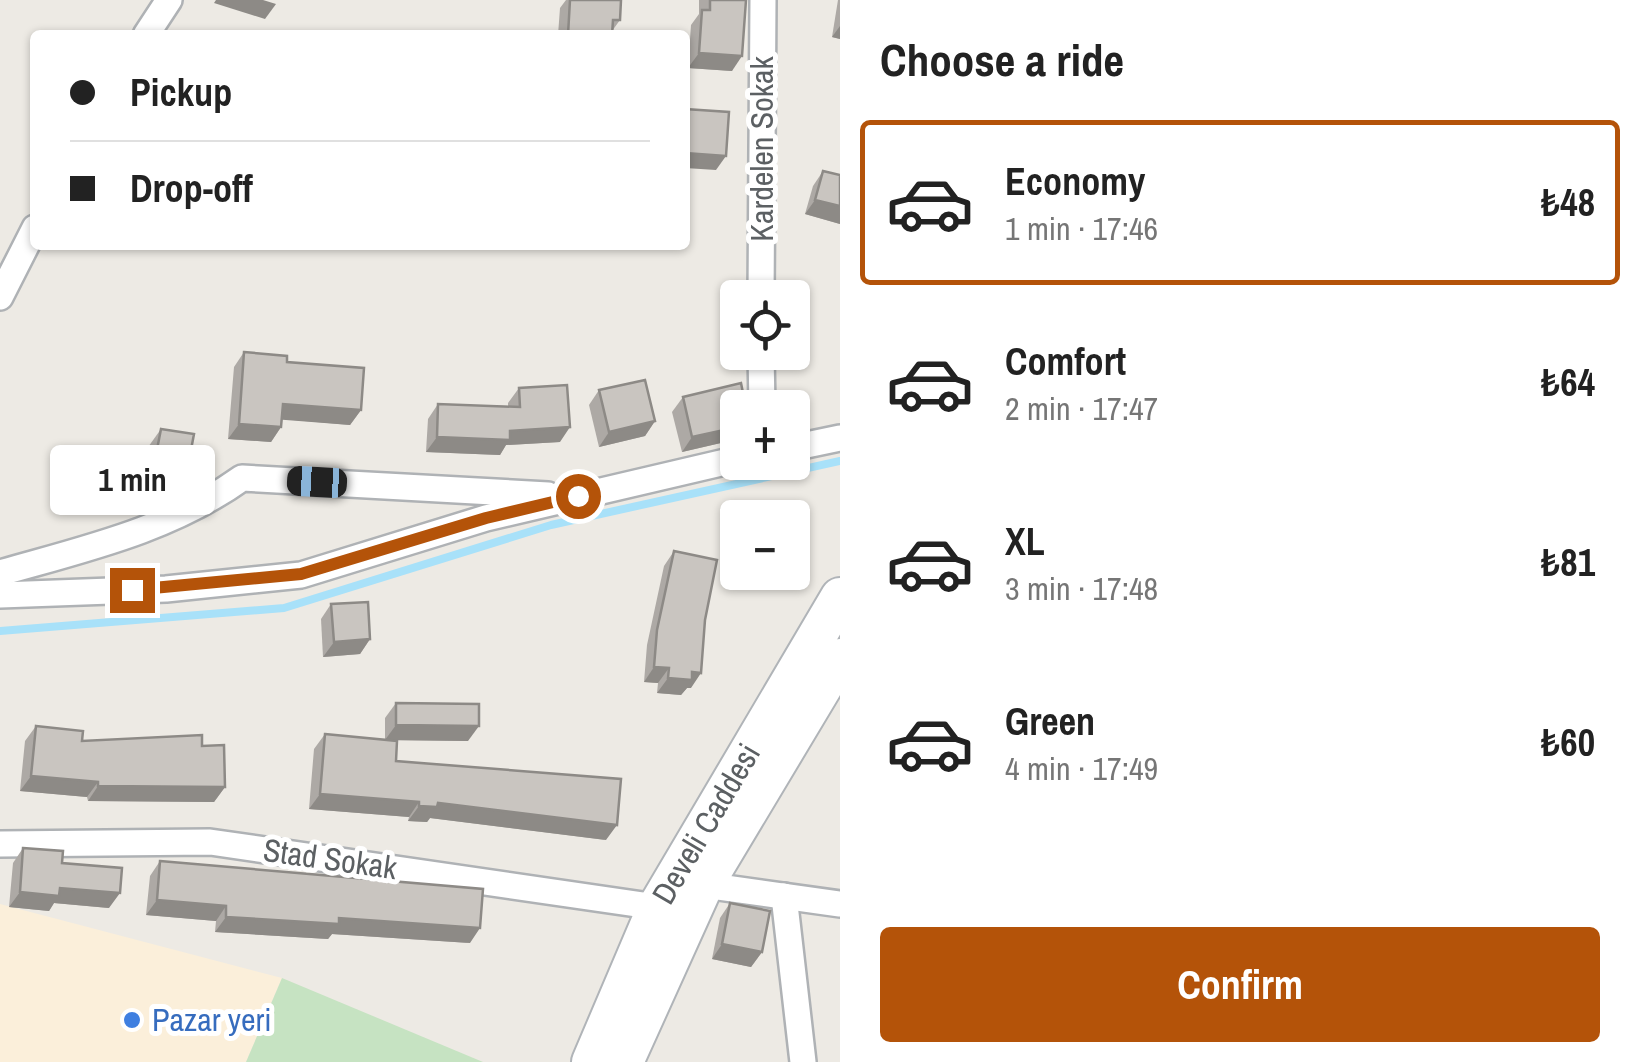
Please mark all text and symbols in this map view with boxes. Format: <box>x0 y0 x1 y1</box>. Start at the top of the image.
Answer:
text: Choose a ride <box>880 29 1124 90</box>
street label: Kardelen Sokak <box>740 55 783 242</box>
text: Pickup <box>130 67 232 118</box>
text: Economy <box>1005 156 1145 207</box>
icon: car <box>885 158 975 248</box>
text: Drop-off <box>130 163 253 214</box>
text: ₺48 <box>1541 177 1595 228</box>
text: 1 min · 17:46 <box>1005 207 1158 250</box>
map controls <box>720 280 810 590</box>
button: locate <box>720 280 810 370</box>
text: Comfort <box>1005 336 1126 387</box>
icon: car <box>885 338 975 428</box>
text: ₺64 <box>1541 357 1595 408</box>
text: 2 min · 17:47 <box>1005 387 1158 430</box>
button: + <box>720 390 810 480</box>
callout: 1 min <box>49 445 214 515</box>
text: 1 min <box>98 458 167 501</box>
car <box>286 465 348 499</box>
route start <box>556 474 601 519</box>
button: − <box>720 500 810 590</box>
text: XL <box>1005 516 1045 567</box>
icon: car <box>885 518 975 608</box>
text: ₺81 <box>1541 537 1595 588</box>
text: 3 min · 17:48 <box>1005 567 1158 610</box>
route end <box>110 568 155 613</box>
text: Green <box>1005 696 1095 747</box>
icon: car <box>885 698 975 788</box>
text: ₺60 <box>1541 717 1595 768</box>
street label: Develi Caddesi <box>642 735 770 912</box>
text: 4 min · 17:49 <box>1005 747 1158 790</box>
street label: Stad Sokak <box>261 828 400 889</box>
button: Confirm <box>880 927 1600 1042</box>
place label: Pazar yeri <box>152 998 272 1041</box>
marker: Pazar yeri <box>121 1009 143 1031</box>

